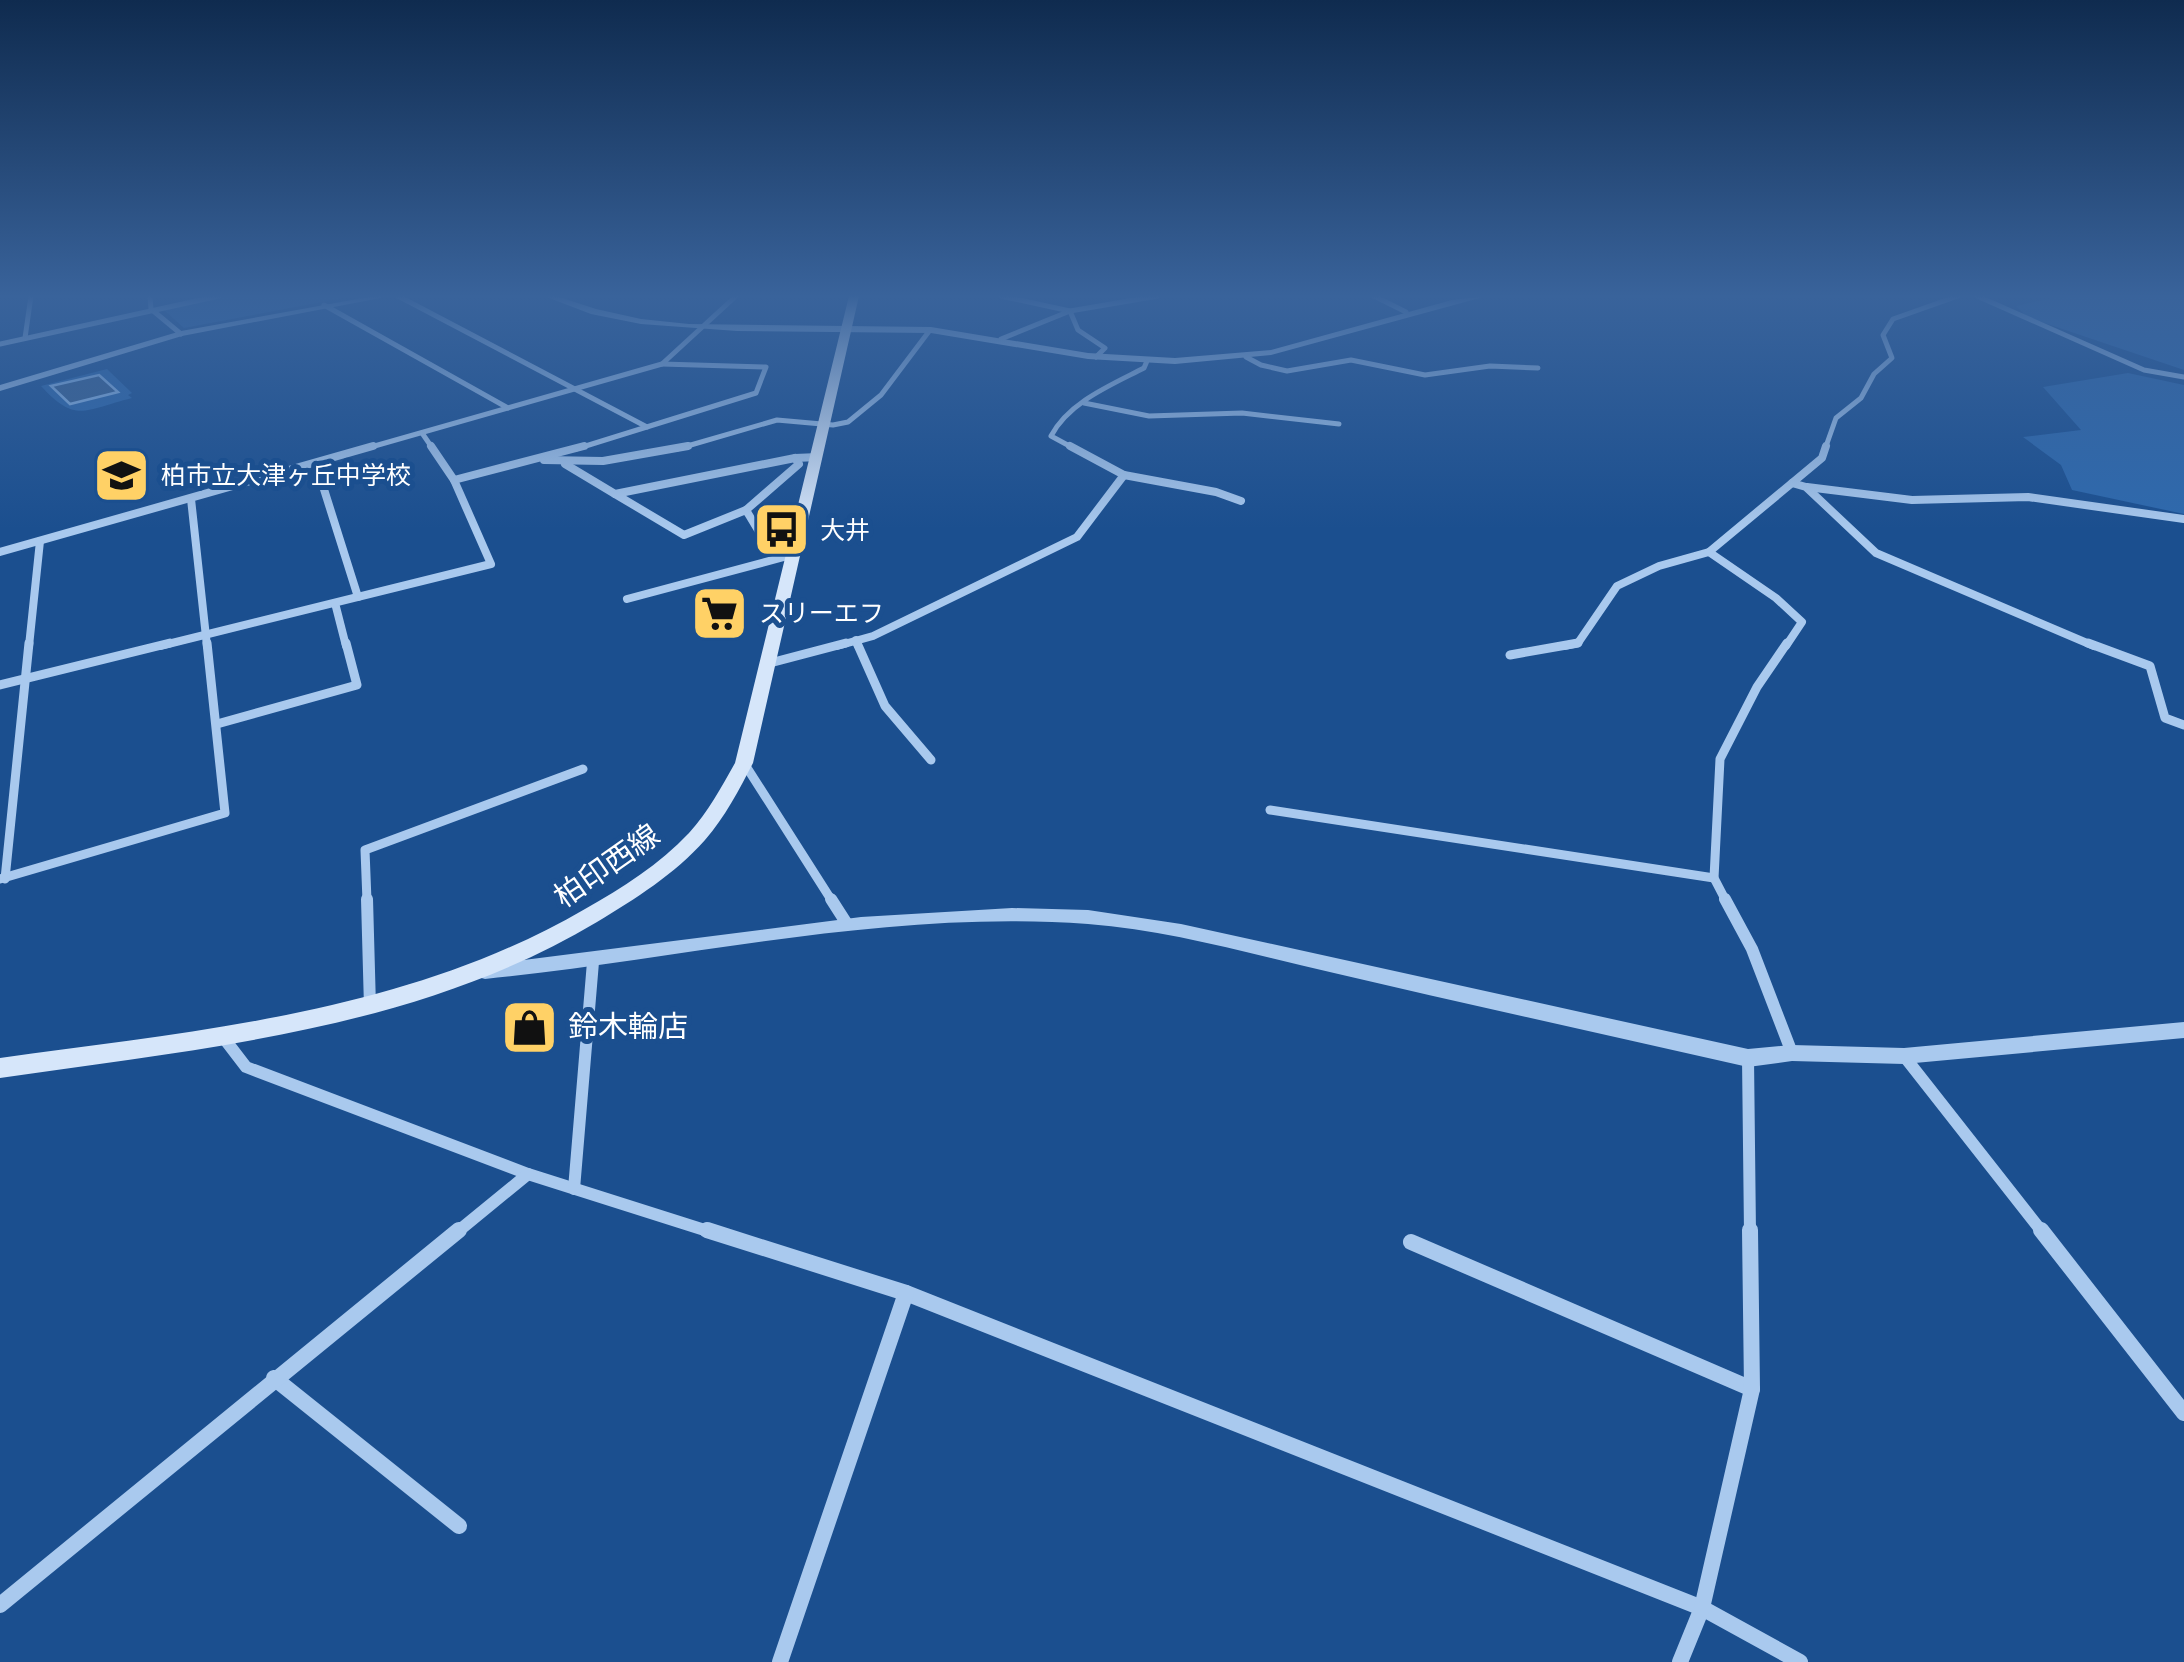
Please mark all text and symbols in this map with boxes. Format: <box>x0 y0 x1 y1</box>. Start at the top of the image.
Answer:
school or university icon: 柏市立大津ヶ丘中学校 <box>92 445 152 505</box>
place label: 柏市立大津ヶ丘中学校 <box>161 457 411 493</box>
bus stop icon: 大井 <box>751 500 811 560</box>
place label: 大井 <box>820 512 870 548</box>
supermarket icon: スリーエフ <box>690 583 750 643</box>
place label: スリーエフ <box>759 595 884 631</box>
street label: 柏印西線 <box>545 814 668 918</box>
shop icon: 鈴木輪店 <box>499 997 559 1057</box>
place label: 鈴木輪店 <box>568 1005 688 1048</box>

